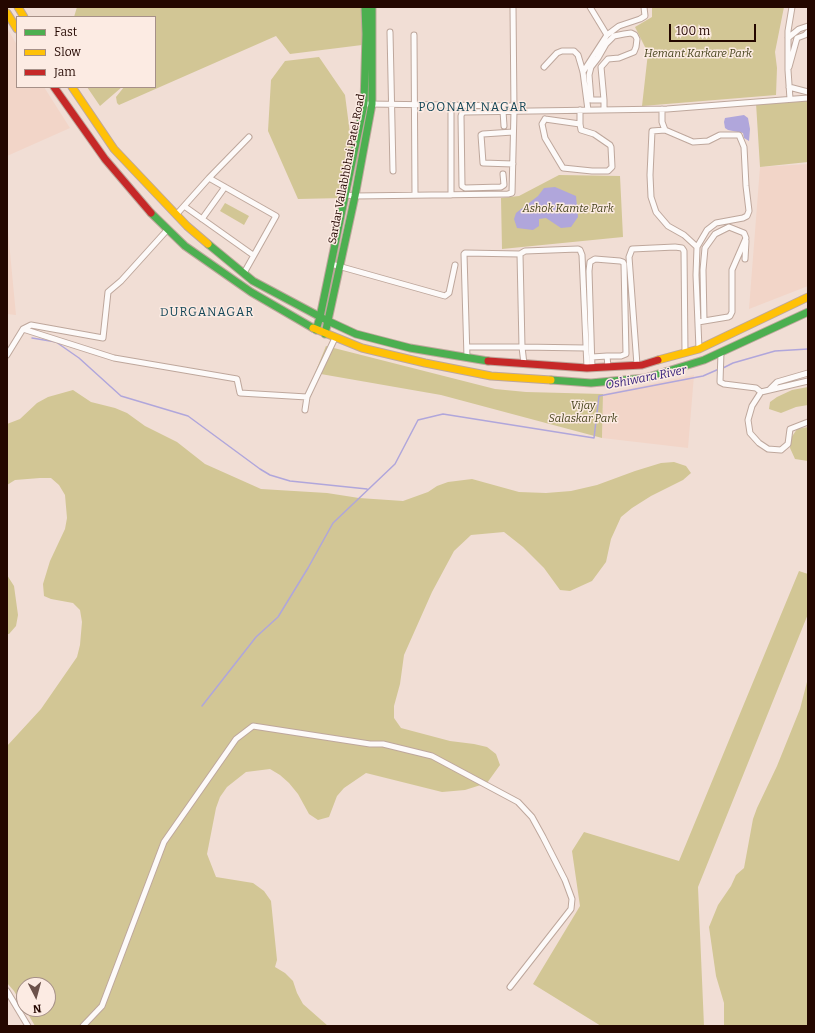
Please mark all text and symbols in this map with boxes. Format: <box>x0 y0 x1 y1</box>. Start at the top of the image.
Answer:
legend <box>16 16 156 88</box>
scale bar <box>671 16 758 42</box>
text: 100 m <box>676 24 710 38</box>
text: Fast <box>54 25 77 39</box>
text: Slow <box>54 45 81 59</box>
park label: Hemant Karkare Park <box>644 47 752 61</box>
text: Jam <box>54 65 76 79</box>
street label: Sardar Vallabhbhai Patel Road <box>326 93 368 245</box>
district label: POONAM NAGAR <box>418 101 528 115</box>
park label: Ashok Kamte Park <box>522 202 614 216</box>
district label: DURGANAGAR <box>160 306 254 320</box>
water label: Oshiwara River <box>604 363 688 393</box>
park label: Vijay Salaskar Park <box>549 399 617 425</box>
north arrow <box>16 977 56 1017</box>
text: N <box>32 1002 42 1015</box>

